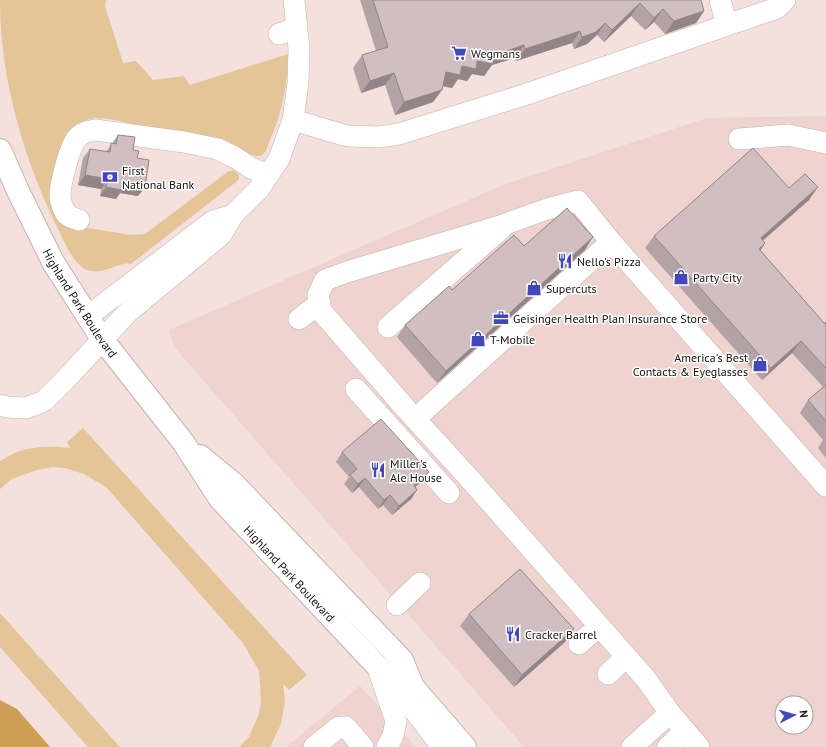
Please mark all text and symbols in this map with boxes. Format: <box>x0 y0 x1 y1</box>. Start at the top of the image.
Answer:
supermarket icon: Wegmans <box>450 44 468 62</box>
place label: Wegmans <box>471 46 520 61</box>
place label: First National Bank <box>122 163 194 192</box>
bank icon: First National Bank <box>101 168 119 186</box>
street label: Highland Park Boulevard <box>40 246 121 360</box>
restaurant icon: Nello's Pizza <box>556 252 574 270</box>
place label: Nello's Pizza <box>577 254 641 269</box>
shop icon: Party City <box>672 268 690 286</box>
place label: Party City <box>693 270 742 285</box>
shop icon: Supercuts <box>525 279 543 297</box>
place label: Supercuts <box>546 281 597 296</box>
office icon: Geisinger Health Plan Insurance Store <box>492 309 510 327</box>
place label: Geisinger Health Plan Insurance Store <box>513 311 707 326</box>
shop icon: T-Mobile <box>469 330 487 348</box>
place label: T-Mobile <box>490 332 535 347</box>
place label: America's Best Contacts & Eyeglasses <box>633 350 748 379</box>
shop icon: America's Best Contacts & Eyeglasses <box>751 355 769 373</box>
place label: Miller's Ale House <box>390 456 442 485</box>
restaurant icon: Miller's Ale House <box>369 461 387 479</box>
street label: Highland Park Boulevard <box>241 522 339 624</box>
restaurant icon: Cracker Barrel <box>504 625 522 643</box>
place label: Cracker Barrel <box>525 627 597 642</box>
north arrow <box>774 695 814 735</box>
text: N <box>797 710 811 718</box>

